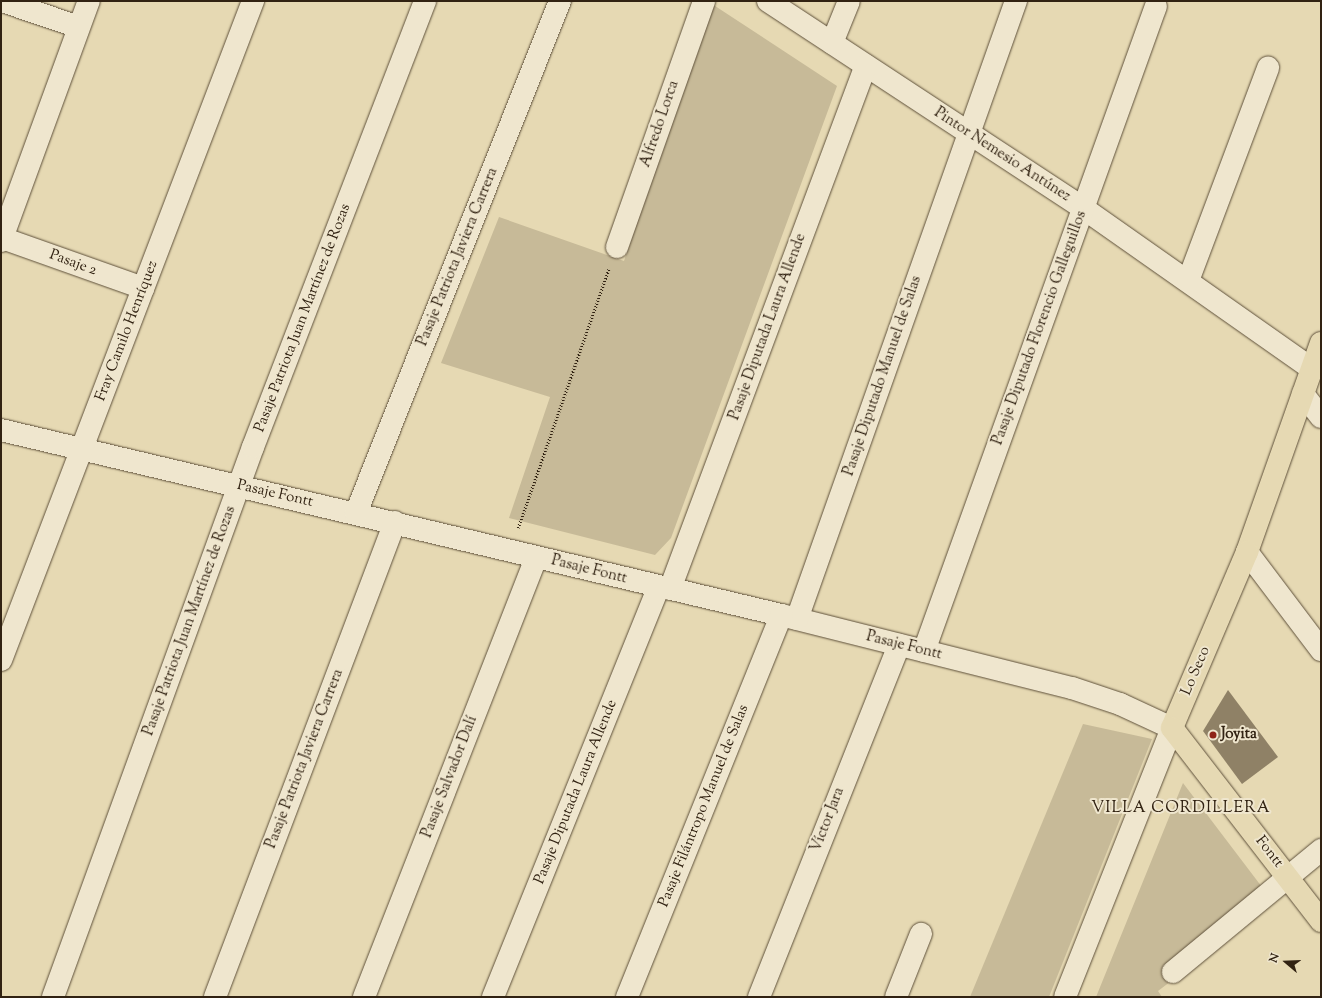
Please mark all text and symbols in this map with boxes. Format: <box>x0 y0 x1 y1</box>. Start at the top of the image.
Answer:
street label: Alfredo Lorca <box>637 78 683 170</box>
street label: Pintor Nemesio Antúnez <box>930 104 1074 206</box>
street label: Pasaje Patriota Javiera Carrera <box>414 165 502 349</box>
street label: Pasaje Patriota Juan Martínez de Rozas <box>251 201 355 435</box>
street label: Pasaje Diputado Florencio Galleguillos <box>989 208 1091 448</box>
street label: Pasaje Diputada Laura Allende <box>726 231 810 423</box>
street label: Pasaje 2 <box>47 246 99 280</box>
street label: Fray Camilo Henríquez <box>92 258 162 404</box>
street label: Pasaje Diputado Manuel de Salas <box>840 274 926 478</box>
street label: Pasaje Fontt <box>235 477 315 511</box>
street label: Pasaje Patriota Juan Martínez de Rozas <box>140 504 240 738</box>
street label: Pasaje Fontt <box>549 552 629 588</box>
street label: Pasaje Fontt <box>864 628 944 664</box>
street label: Lo Seco <box>1178 644 1214 698</box>
street label: Pasaje Patriota Javiera Carrera <box>262 667 348 851</box>
street label: Pasaje Diputada Laura Allende <box>531 697 621 887</box>
street label: Pasaje Filántropo Manuel de Salas <box>655 702 753 910</box>
street label: Pasaje Salvador Dalí <box>418 713 482 841</box>
place label: Joyita <box>1221 726 1257 744</box>
marker: Joyita <box>1208 730 1218 740</box>
street label: Víctor Jara <box>807 785 849 855</box>
district label: VILLA CORDILLERA <box>1091 799 1271 819</box>
street label: Fontt <box>1251 833 1287 871</box>
north arrow <box>1266 942 1306 982</box>
text: N <box>1266 951 1284 965</box>

